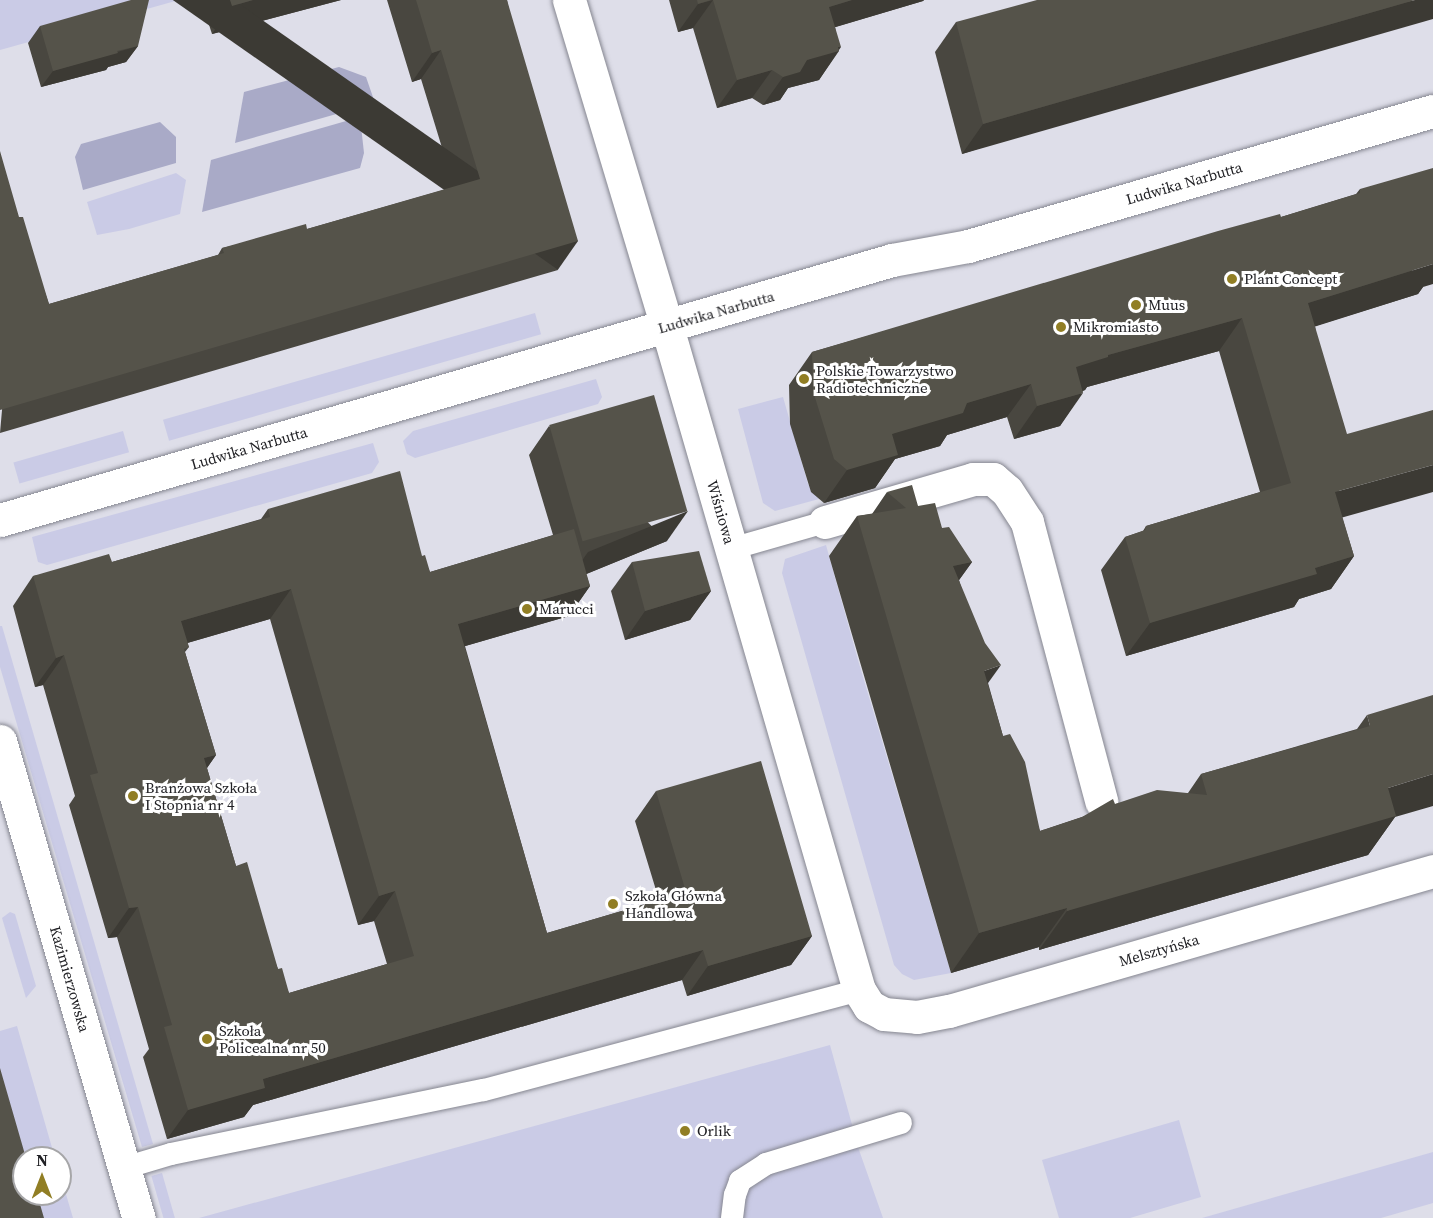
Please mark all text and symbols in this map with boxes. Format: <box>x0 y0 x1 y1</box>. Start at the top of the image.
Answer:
street label: Ludwika Narbutta <box>1124 158 1244 208</box>
place label: Plant Concept <box>1244 270 1337 288</box>
marker: Plant Concept <box>1225 272 1239 286</box>
street label: Ludwika Narbutta <box>656 287 776 337</box>
place label: Muus <box>1148 296 1185 314</box>
marker: Muus <box>1129 298 1143 312</box>
place label: Mikromiasto <box>1073 318 1159 336</box>
marker: Mikromiasto <box>1054 320 1068 334</box>
place label: Polskie Towarzystwo Radiotechniczne <box>816 361 954 396</box>
marker: Polskie Towarzystwo Radiotechniczne <box>797 372 811 386</box>
street label: Ludwika Narbutta <box>189 423 309 473</box>
street label: Wiśniowa <box>703 478 739 546</box>
place label: Marucci <box>539 600 594 618</box>
marker: Marucci <box>520 602 534 616</box>
place label: Branżowa Szkoła I Stopnia nr 4 <box>145 778 257 813</box>
marker: Branżowa Szkoła I Stopnia nr 4 <box>126 789 140 803</box>
place label: Szkoła Główna Handlowa <box>625 886 722 921</box>
marker: Szkoła Główna Handlowa <box>606 897 620 911</box>
street label: Kazimierzowska <box>46 924 94 1034</box>
street label: Melsztyńska <box>1117 930 1201 970</box>
place label: Szkoła Policealna nr 50 <box>219 1021 326 1056</box>
marker: Szkoła Policealna nr 50 <box>200 1032 214 1046</box>
place label: Orlik <box>697 1122 731 1140</box>
marker: Orlik <box>678 1124 692 1138</box>
north arrow <box>12 1146 72 1206</box>
text: N <box>36 1149 48 1171</box>

